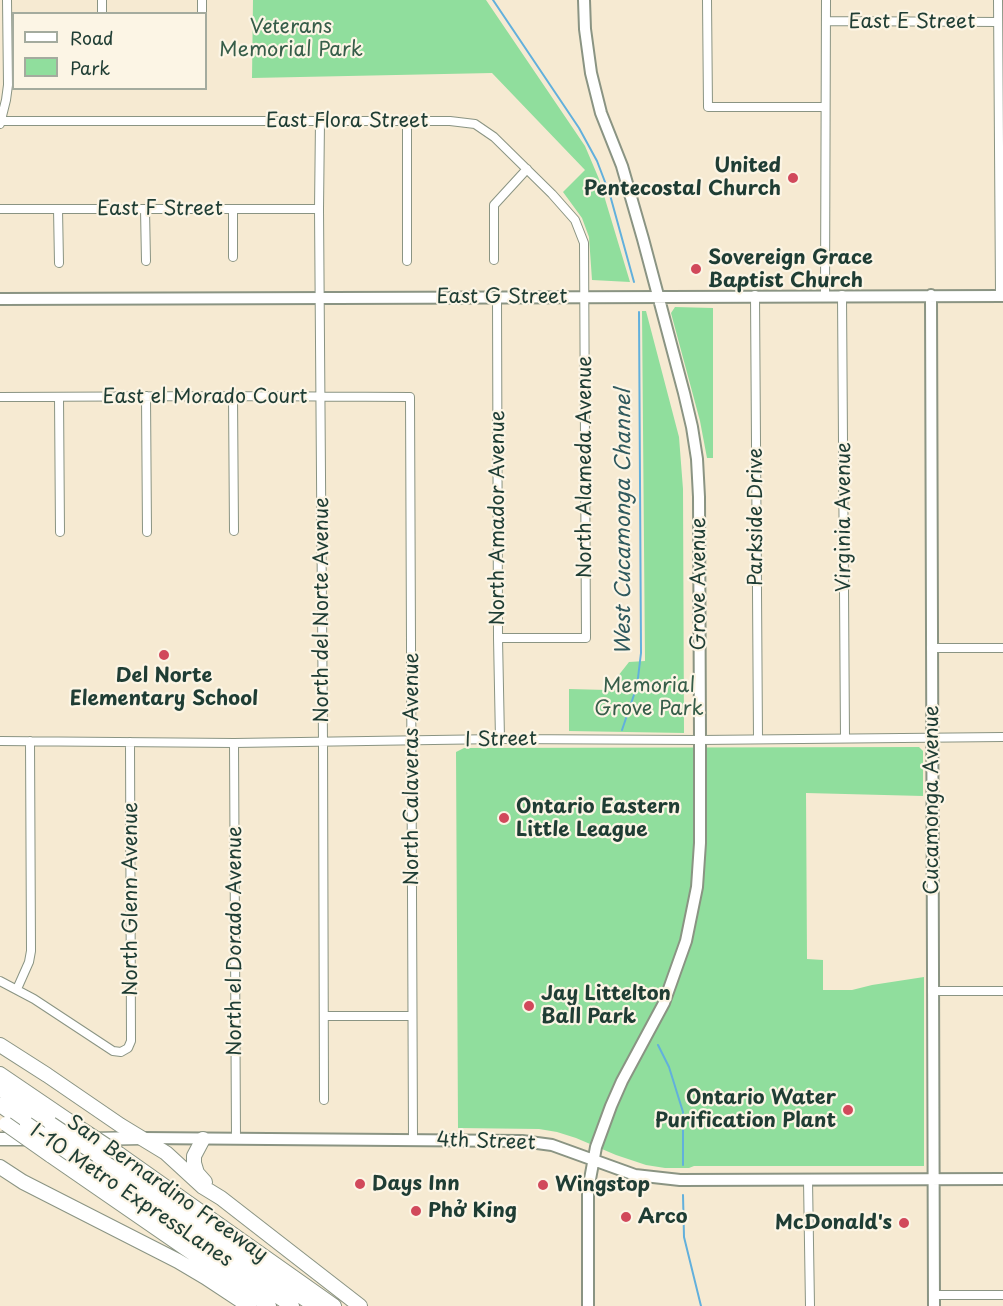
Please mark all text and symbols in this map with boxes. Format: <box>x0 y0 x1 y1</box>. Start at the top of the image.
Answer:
street label: East E Street <box>849 10 975 34</box>
legend <box>12 12 207 90</box>
park label: Veterans Memorial Park <box>219 15 363 62</box>
text: Road <box>70 24 114 51</box>
text: Park <box>70 54 110 81</box>
street label: East Flora Street <box>266 109 428 133</box>
place label: United Pentecostal Church <box>584 154 781 201</box>
marker: United Pentecostal Church <box>786 171 800 185</box>
street label: East F Street <box>97 197 223 221</box>
place label: Sovereign Grace Baptist Church <box>708 246 873 293</box>
marker: Sovereign Grace Baptist Church <box>689 262 703 276</box>
street label: East G Street <box>437 285 567 309</box>
street label: North Alameda Avenue <box>573 356 597 578</box>
street label: East el Morado Court <box>102 385 308 409</box>
water label: West Cucamonga Channel <box>611 389 637 655</box>
street label: North Amador Avenue <box>486 410 510 626</box>
street label: Virginia Avenue <box>832 442 856 592</box>
street label: Parkside Drive <box>744 448 768 586</box>
street label: North del Norte Avenue <box>310 497 334 723</box>
street label: Grove Avenue <box>687 517 711 651</box>
marker: Del Norte Elementary School <box>157 648 171 662</box>
street label: North Calaveras Avenue <box>400 653 424 885</box>
place label: Del Norte Elementary School <box>70 664 258 711</box>
park label: Memorial Grove Park <box>594 674 704 721</box>
street label: Cucamonga Avenue <box>920 705 944 895</box>
street label: I Street <box>465 727 537 753</box>
place label: Ontario Eastern Little League <box>516 795 680 842</box>
street label: North Glenn Avenue <box>119 802 143 996</box>
marker: Ontario Eastern Little League <box>497 811 511 825</box>
street label: North el Dorado Avenue <box>223 826 247 1056</box>
place label: Jay Littelton Ball Park <box>541 982 671 1029</box>
marker: Jay Littelton Ball Park <box>522 999 536 1013</box>
place label: Ontario Water Purification Plant <box>655 1086 836 1133</box>
marker: Ontario Water Purification Plant <box>841 1103 855 1117</box>
street label: San Bernardino Freeway <box>62 1111 272 1267</box>
street label: I-10 Metro ExpressLanes <box>25 1119 237 1273</box>
street label: 4th Street <box>436 1128 536 1156</box>
place label: Days Inn <box>372 1172 460 1196</box>
place label: Wingstop <box>555 1173 650 1197</box>
marker: Days Inn <box>353 1177 367 1191</box>
marker: Wingstop <box>536 1178 550 1192</box>
place label: Phở King <box>428 1199 517 1223</box>
marker: Phở King <box>409 1204 423 1218</box>
place label: Arco <box>638 1205 688 1229</box>
marker: Arco <box>619 1210 633 1224</box>
place label: McDonald's <box>775 1211 892 1235</box>
marker: McDonald's <box>897 1216 911 1230</box>

